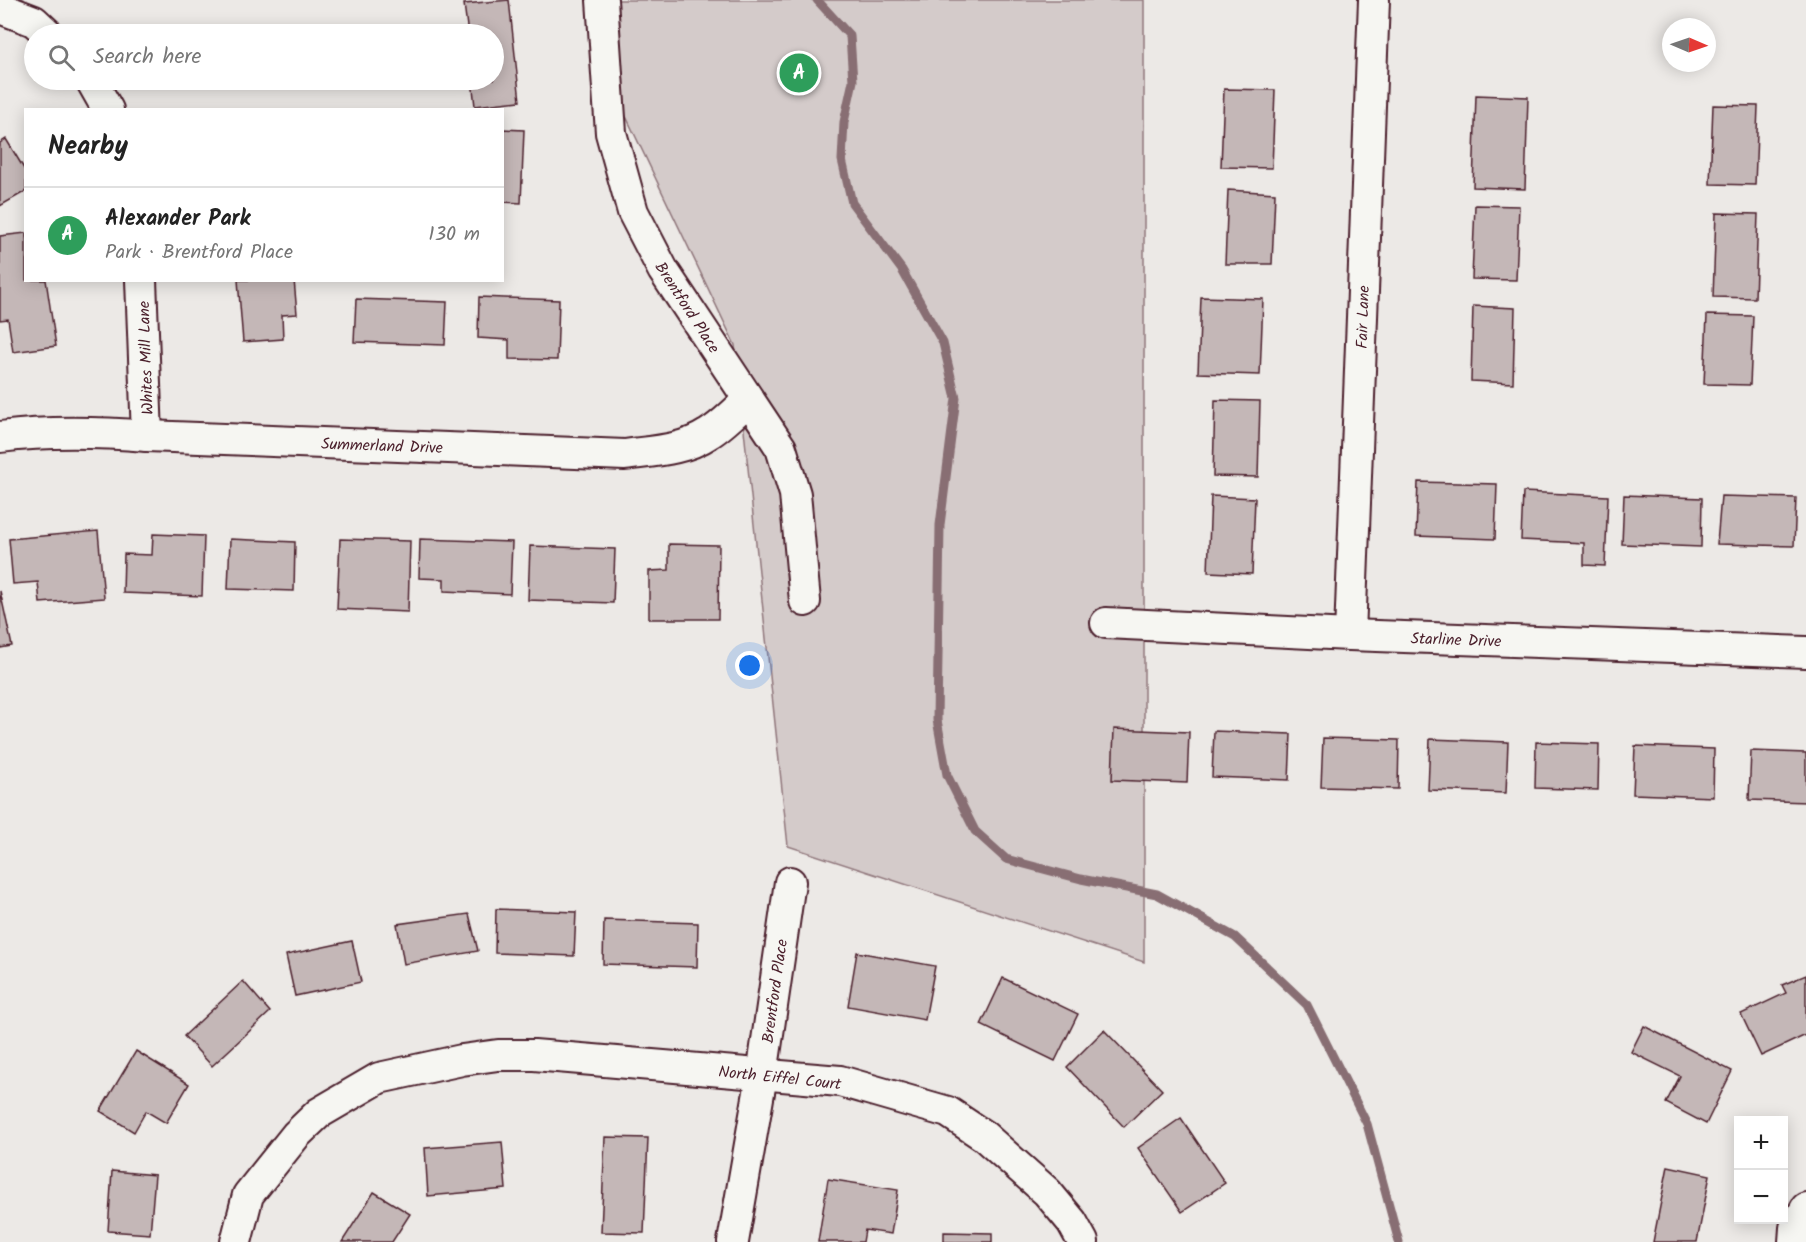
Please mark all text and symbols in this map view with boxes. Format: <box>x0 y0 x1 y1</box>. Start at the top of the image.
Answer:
north arrow <box>1662 18 1716 72</box>
search box <box>24 24 504 90</box>
text: Search here <box>93 40 201 75</box>
icon: search <box>45 41 78 74</box>
pin: A <box>780 50 818 96</box>
text: Nearby <box>48 126 128 168</box>
text: Alexander Park <box>105 202 250 237</box>
text: A <box>61 219 74 251</box>
text: 130 m <box>428 219 480 251</box>
text: Park · Brentford Place <box>105 237 293 269</box>
street label: Brentford Place <box>648 257 726 359</box>
street label: Fair Lane <box>1350 285 1377 349</box>
street label: Whites Mill Lane <box>132 300 161 415</box>
street label: Summerland Drive <box>321 432 443 461</box>
street label: Starline Drive <box>1410 626 1502 655</box>
your location <box>735 651 764 680</box>
street label: Brentford Place <box>756 938 795 1045</box>
street label: North Eiffel Court <box>717 1060 843 1097</box>
map controls <box>1734 1116 1788 1224</box>
button: + <box>1734 1116 1788 1170</box>
button: − <box>1734 1170 1788 1224</box>

